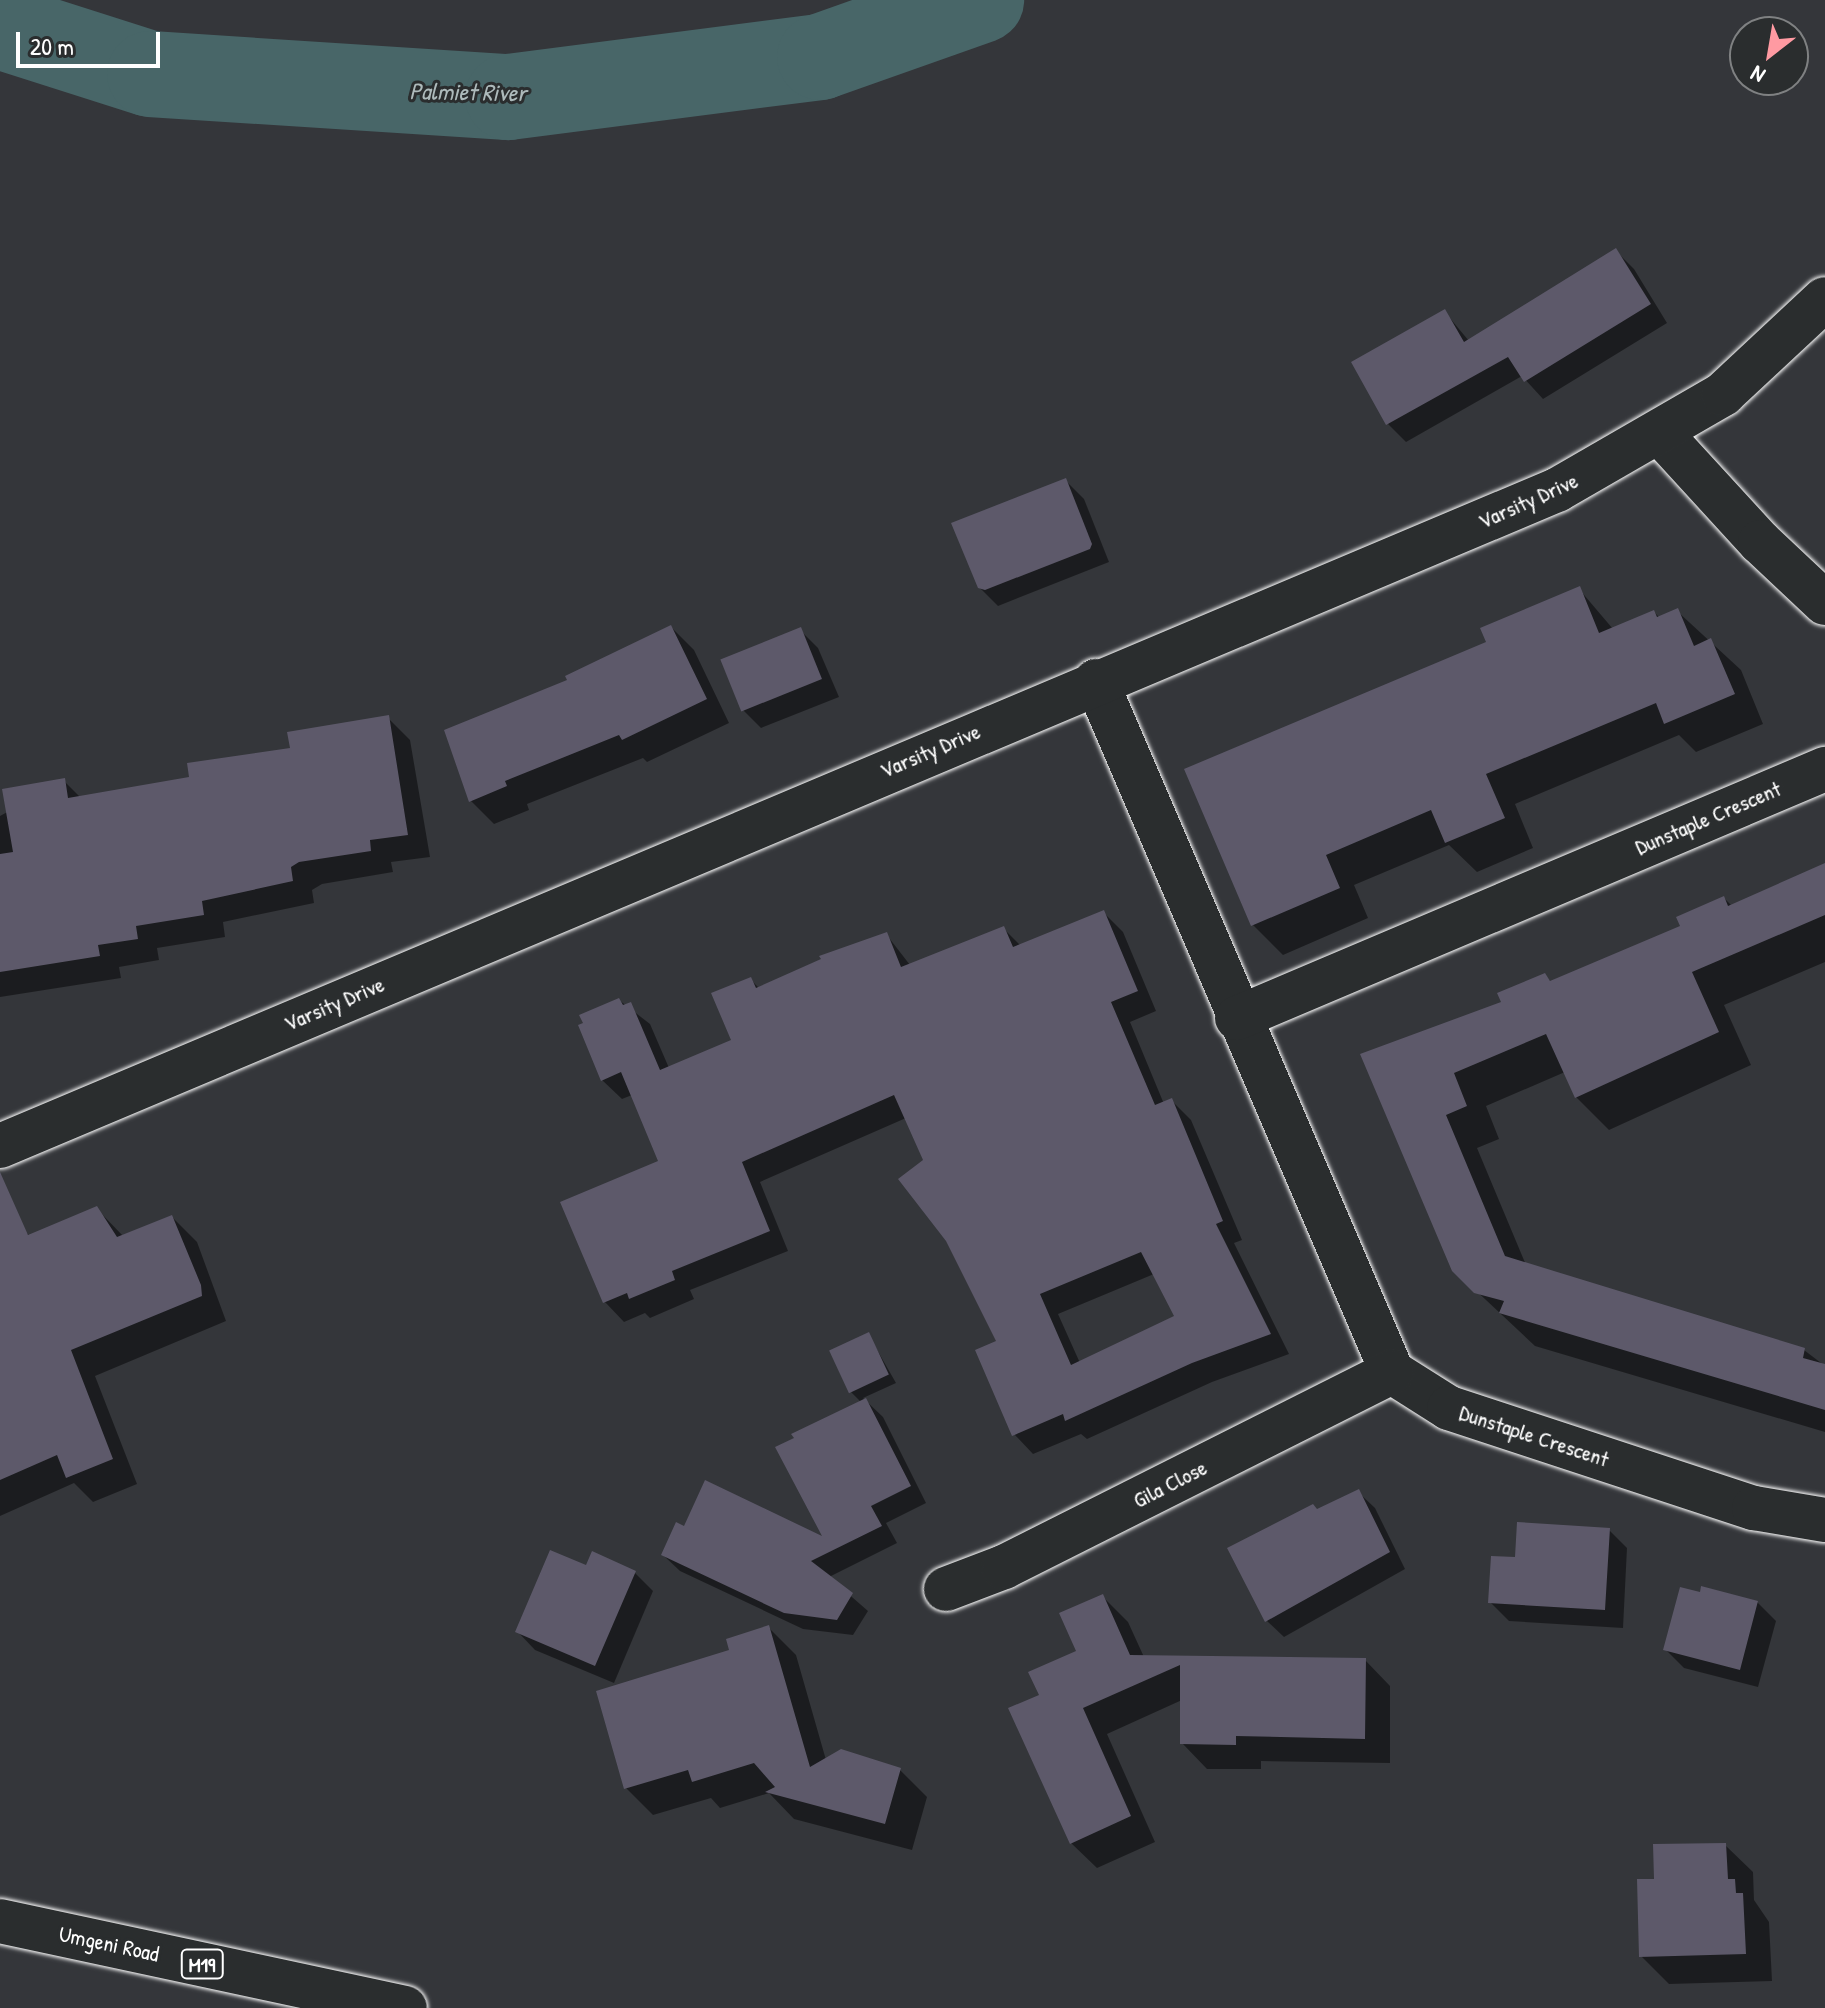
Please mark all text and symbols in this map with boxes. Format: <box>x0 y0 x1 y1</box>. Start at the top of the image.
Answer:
scale bar <box>20 16 164 66</box>
north arrow <box>1729 16 1809 96</box>
text: 20 m <box>30 30 74 62</box>
text: N <box>1745 59 1770 91</box>
water label: Palmiet River <box>409 77 527 107</box>
street label: Varsity Drive <box>1474 467 1582 535</box>
street label: Varsity Drive <box>876 718 984 784</box>
street label: Dunstaple Crescent <box>1631 775 1785 861</box>
street label: Varsity Drive <box>280 971 388 1037</box>
street label: Dunstaple Crescent <box>1456 1399 1612 1473</box>
street label: Gila Close <box>1129 1454 1211 1514</box>
street label: Umgeni Road <box>57 1921 161 1967</box>
road number: M19 <box>180 1948 224 1980</box>

